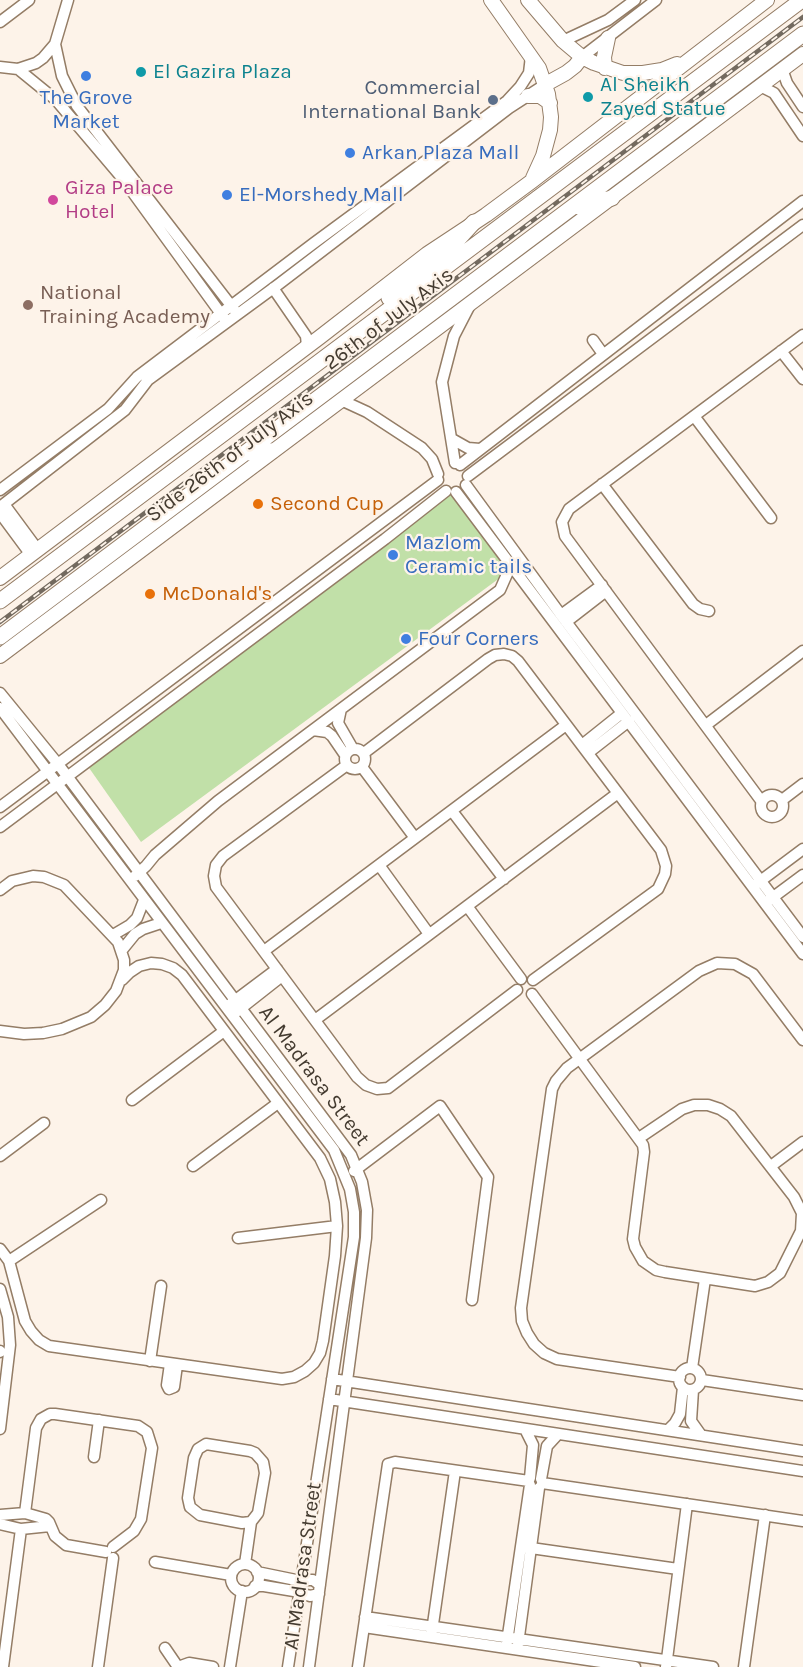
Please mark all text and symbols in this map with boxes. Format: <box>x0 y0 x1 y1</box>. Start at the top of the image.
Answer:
place label: El Gazira Plaza <box>153 59 292 85</box>
marker: El Gazira Plaza <box>134 65 148 79</box>
marker: The Grove Market <box>79 69 93 83</box>
place label: Al Sheikh Zayed Statue <box>600 72 726 122</box>
place label: Commercial International Bank <box>302 75 481 125</box>
place label: The Grove Market <box>40 85 132 135</box>
marker: Al Sheikh Zayed Statue <box>581 90 595 104</box>
marker: Commercial International Bank <box>486 93 500 107</box>
place label: Arkan Plaza Mall <box>362 140 519 166</box>
marker: Arkan Plaza Mall <box>343 146 357 160</box>
place label: Giza Palace Hotel <box>65 175 174 225</box>
place label: El-Morshedy Mall <box>239 182 404 208</box>
marker: El-Morshedy Mall <box>220 188 234 202</box>
marker: Giza Palace Hotel <box>46 193 60 207</box>
street label: 26th of July Axis <box>319 262 459 376</box>
place label: National Training Academy <box>40 280 210 330</box>
marker: National Training Academy <box>21 298 35 312</box>
street label: Side 26th of July Axis <box>142 386 318 528</box>
place label: Second Cup <box>270 491 384 517</box>
marker: Second Cup <box>251 497 265 511</box>
place label: Mazlom Ceramic tails <box>405 530 532 580</box>
marker: Mazlom Ceramic tails <box>386 548 400 562</box>
place label: McDonald's <box>162 581 272 607</box>
marker: McDonald's <box>143 587 157 601</box>
place label: Four Corners <box>418 626 539 652</box>
marker: Four Corners <box>399 632 413 646</box>
street label: Al Madrasa Street <box>253 1001 375 1151</box>
street label: Al Madrasa Street <box>279 1481 327 1651</box>

